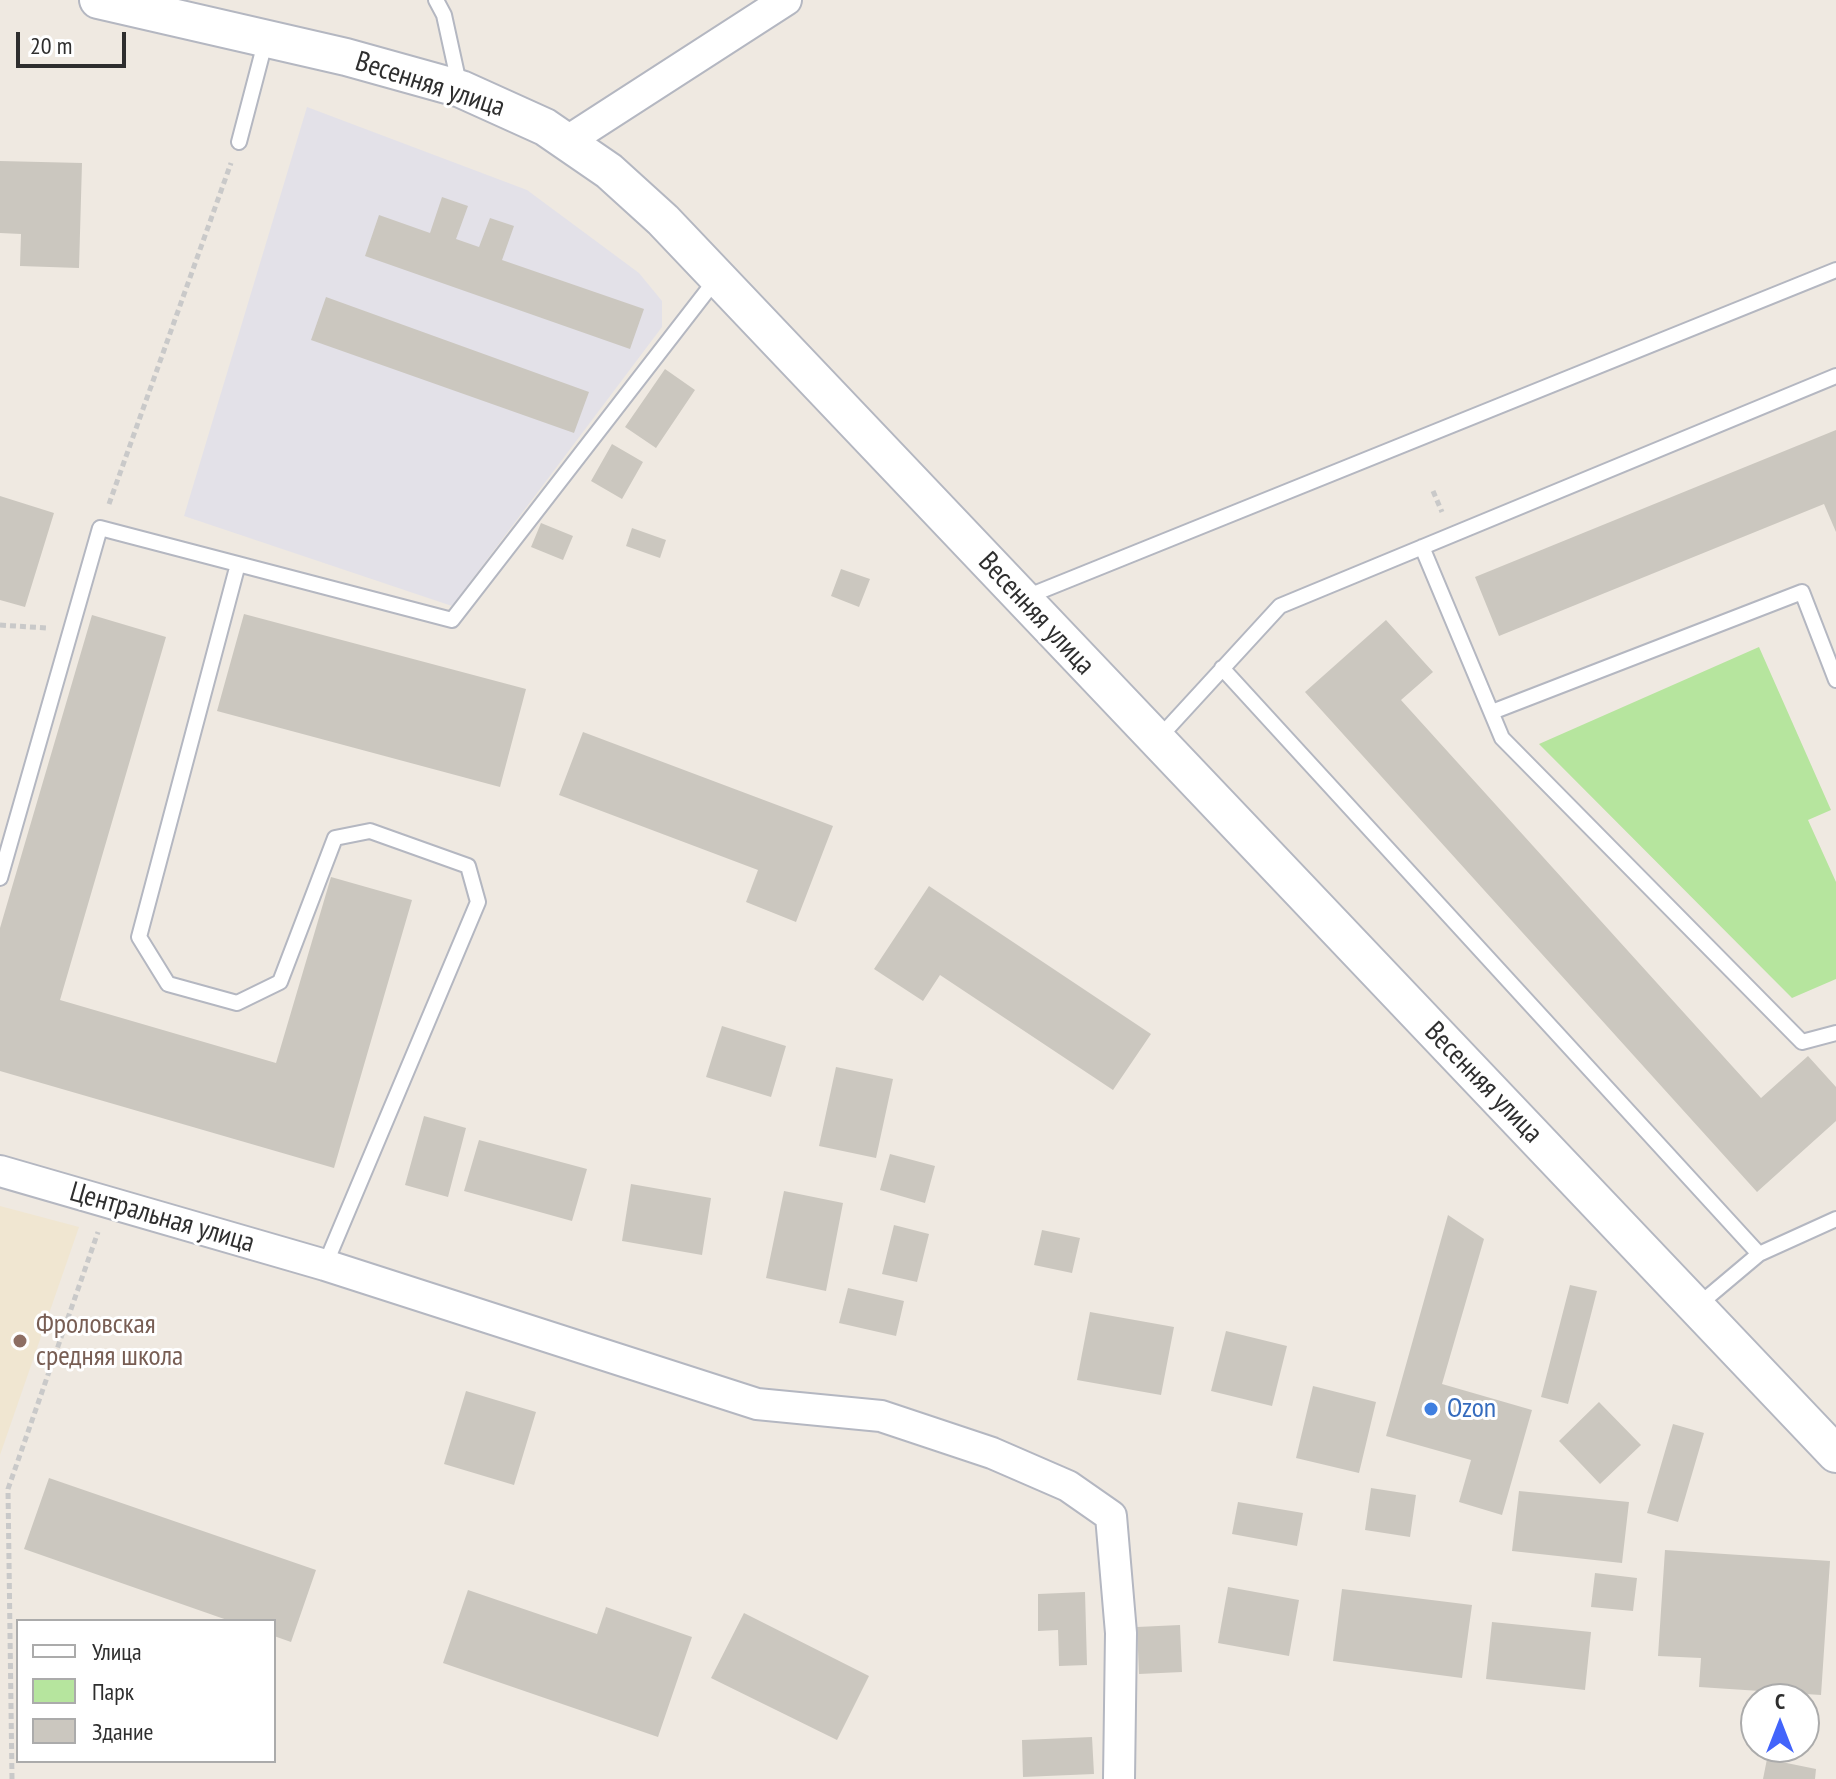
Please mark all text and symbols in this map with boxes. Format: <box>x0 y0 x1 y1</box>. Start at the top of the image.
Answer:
scale bar <box>20 16 130 66</box>
text: 20 m <box>30 30 72 61</box>
street label: Весенняя улица <box>351 45 509 125</box>
street label: Весенняя улица <box>971 546 1101 682</box>
street label: Весенняя улица <box>1417 1016 1549 1150</box>
street label: Центральная улица <box>66 1176 258 1260</box>
place label: Фроловская средняя школа <box>36 1308 183 1374</box>
marker: Фроловская средняя школа <box>11 1332 29 1350</box>
place label: Ozon <box>1447 1392 1496 1426</box>
marker: Ozon <box>1422 1400 1440 1418</box>
legend <box>16 1619 276 1763</box>
text: Улица <box>92 1636 142 1667</box>
text: Парк <box>92 1676 134 1707</box>
north arrow <box>1740 1683 1820 1763</box>
text: С <box>1775 1687 1785 1715</box>
text: Здание <box>92 1716 153 1747</box>

